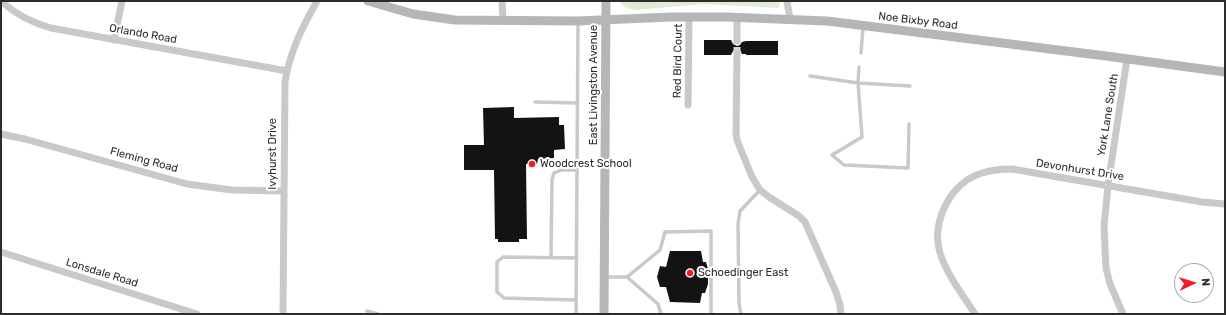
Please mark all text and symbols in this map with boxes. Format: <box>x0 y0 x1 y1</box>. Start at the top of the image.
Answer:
street label: Noe Bixby Road <box>878 10 958 32</box>
street label: Orlando Road <box>108 22 178 46</box>
street label: Red Bird Court <box>671 24 685 98</box>
street label: East Livingston Avenue <box>587 25 601 145</box>
street label: York Lane South <box>1095 73 1121 157</box>
street label: Ivyhurst Drive <box>266 118 280 190</box>
street label: Fleming Road <box>109 145 179 175</box>
place label: Woodcrest School <box>540 157 632 171</box>
street label: Devonhurst Drive <box>1035 157 1125 183</box>
marker: Woodcrest School <box>527 159 537 169</box>
street label: Lonsdale Road <box>64 256 140 290</box>
north arrow <box>1174 263 1214 303</box>
place label: Schoedinger East <box>698 266 788 280</box>
marker: Schoedinger East <box>685 268 695 278</box>
text: N <box>1199 278 1212 287</box>

